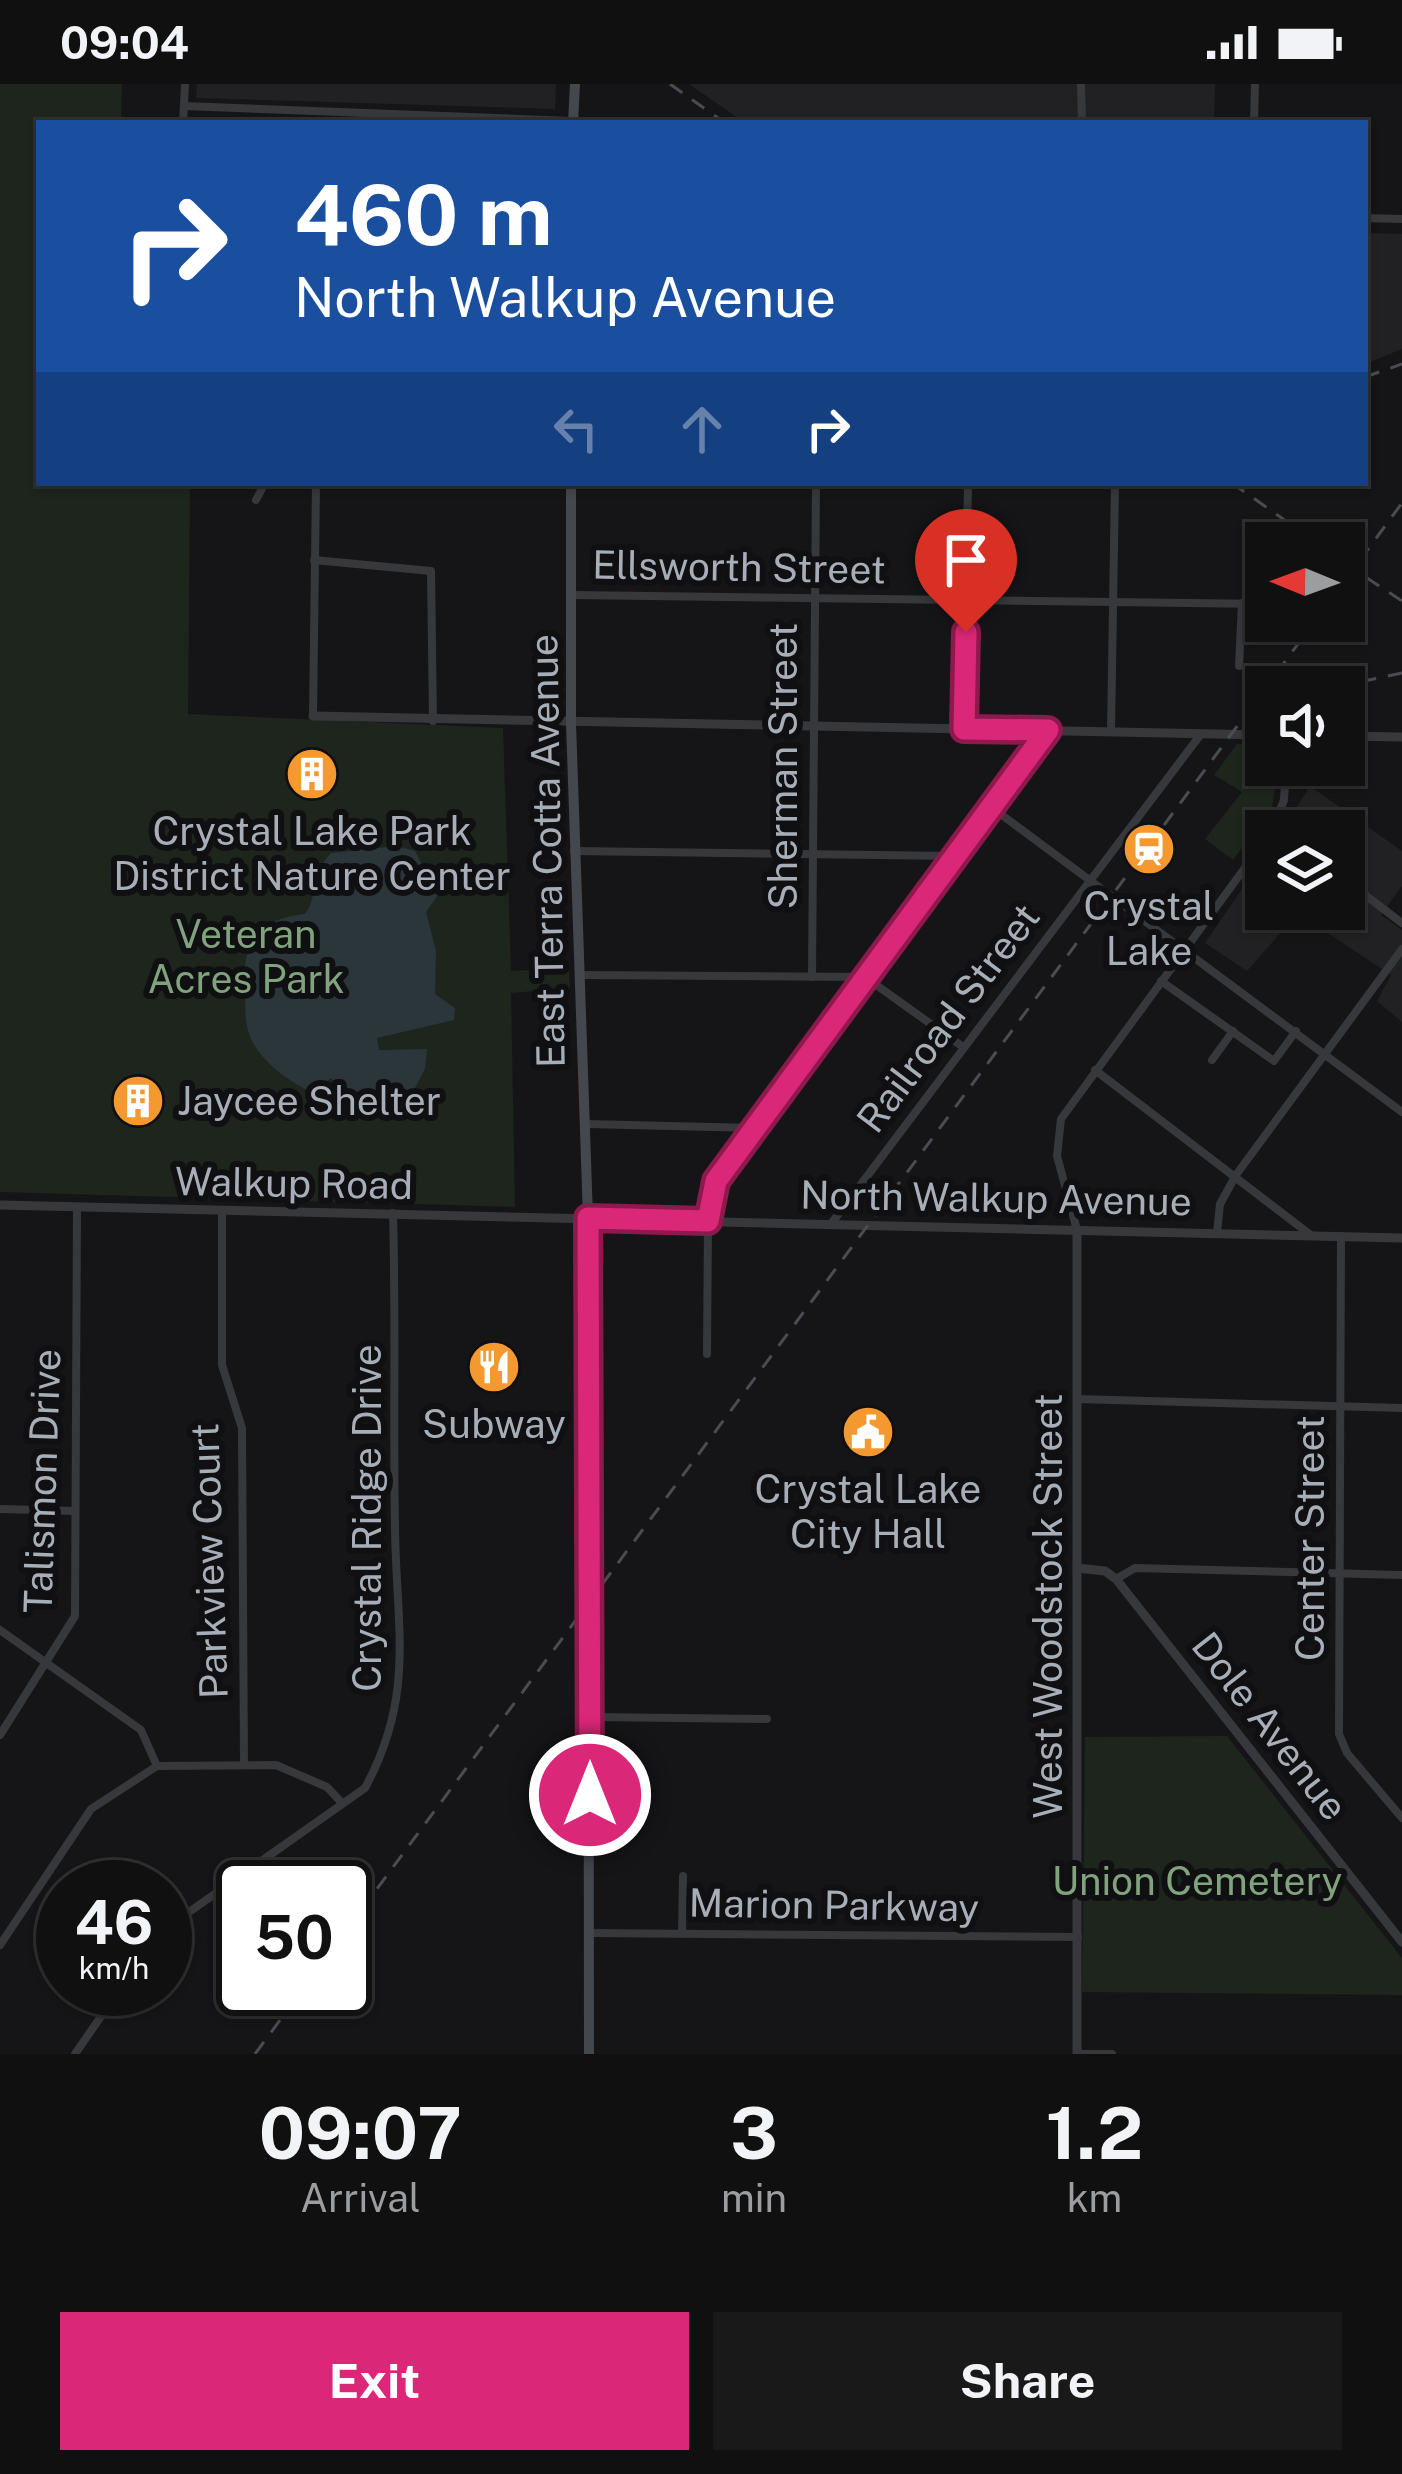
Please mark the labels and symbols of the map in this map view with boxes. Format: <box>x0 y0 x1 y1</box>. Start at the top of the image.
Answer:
pin <box>915 509 1017 632</box>
north arrow <box>1245 522 1365 642</box>
street label: Ellsworth Street <box>592 541 886 593</box>
street label: Sherman Street <box>760 622 806 910</box>
street label: East Terra Cotta Avenue <box>520 634 574 1068</box>
building icon: Crystal Lake Park District Nature Center <box>284 746 340 802</box>
place label: Crystal Lake Park District Nature Center <box>113 808 511 899</box>
station icon: Crystal Lake <box>1121 821 1177 877</box>
place label: Crystal Lake <box>1084 883 1214 974</box>
street label: Railroad Street <box>847 895 1049 1141</box>
park label: Veteran Acres Park <box>147 911 345 1002</box>
building icon: Jaycee Shelter <box>110 1073 166 1129</box>
place label: Jaycee Shelter <box>177 1078 441 1124</box>
street label: Walkup Road <box>175 1158 413 1208</box>
street label: North Walkup Avenue <box>800 1172 1192 1224</box>
restaurant icon: Subway <box>466 1339 522 1395</box>
street label: Crystal Ridge Drive <box>344 1344 390 1692</box>
street label: Talismon Drive <box>14 1348 70 1614</box>
street label: West Woodstock Street <box>1025 1393 1071 1819</box>
place label: Subway <box>422 1401 566 1447</box>
public building icon: Crystal Lake City Hall <box>840 1404 896 1460</box>
street label: Center Street <box>1287 1415 1333 1661</box>
street label: Parkview Court <box>181 1422 237 1700</box>
place label: Crystal Lake City Hall <box>755 1466 981 1557</box>
street label: Dole Avenue <box>1183 1623 1357 1829</box>
position arrow <box>527 1732 653 1858</box>
park label: Union Cemetery <box>1052 1858 1342 1904</box>
speed limit sign: 50 <box>216 1860 372 2016</box>
street label: Marion Parkway <box>688 1879 980 1931</box>

